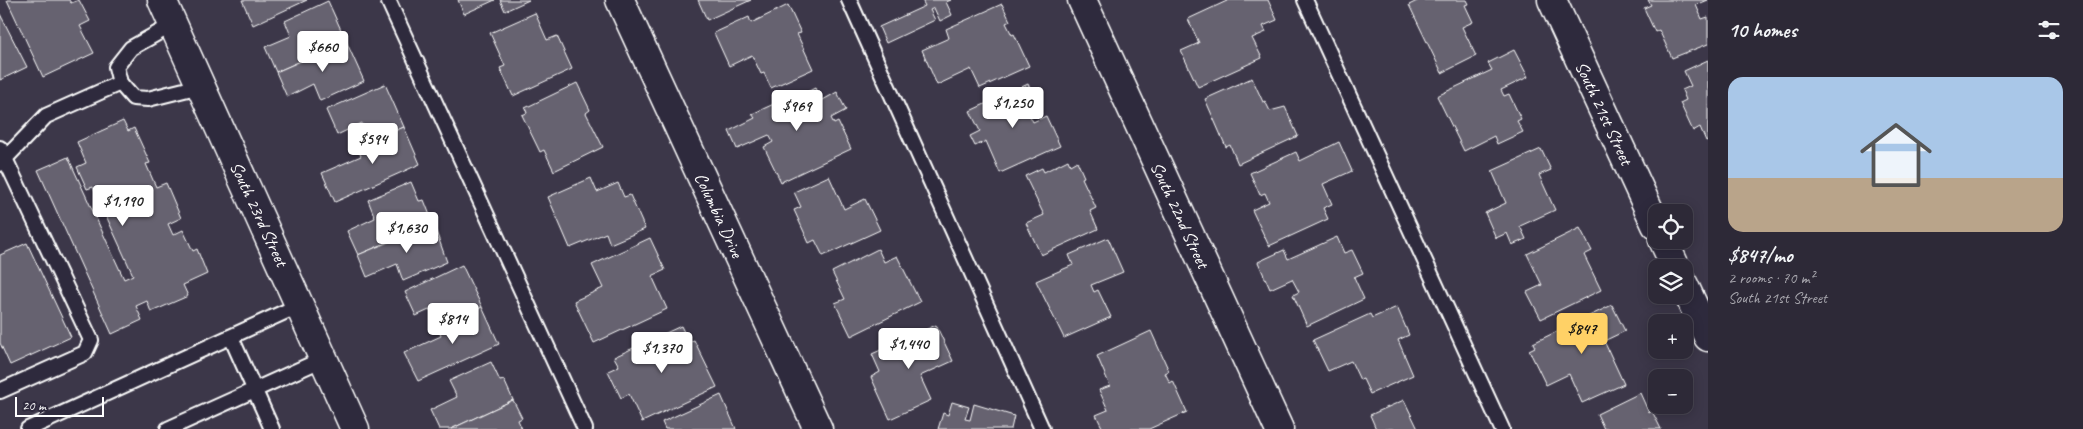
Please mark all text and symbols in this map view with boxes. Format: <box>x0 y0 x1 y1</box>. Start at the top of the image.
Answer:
icon: filters <box>2035 16 2063 44</box>
text: 10 homes <box>1728 17 1797 43</box>
pin: $660 <box>293 30 353 73</box>
text: $660 <box>308 37 338 57</box>
street label: South 21st Street <box>1570 58 1638 170</box>
pin: $1,250 <box>972 86 1054 129</box>
pin: $969 <box>767 90 827 132</box>
text: $1,250 <box>994 93 1032 113</box>
text: $969 <box>783 96 811 116</box>
icon: home <box>1851 110 1941 200</box>
pin: $594 <box>343 122 403 165</box>
text: $594 <box>359 129 387 149</box>
street label: South 23rd Street <box>225 158 294 272</box>
street label: South 22nd Street <box>1146 158 1215 273</box>
street label: Columbia Drive <box>690 169 749 262</box>
pin: $1,190 <box>82 184 164 227</box>
text: $1,190 <box>104 191 142 211</box>
map controls <box>1648 204 1693 414</box>
button: locate <box>1648 204 1693 249</box>
pin: $1,630 <box>366 212 448 254</box>
text: $1,630 <box>387 218 427 238</box>
text: $847/mo <box>1728 242 1793 268</box>
button: layers <box>1648 259 1693 304</box>
text: 2 rooms · 70 m² <box>1728 268 1814 288</box>
text: South 21st Street <box>1728 288 1827 308</box>
pin: $814 <box>423 302 483 345</box>
text: $814 <box>439 309 467 329</box>
pin: $847 <box>1552 312 1612 355</box>
button: + <box>1648 314 1693 359</box>
text: $847 <box>1568 319 1596 339</box>
pin: $1,440 <box>868 328 950 370</box>
pin: $1,370 <box>621 332 703 374</box>
text: $1,440 <box>889 334 929 354</box>
text: $1,370 <box>642 338 682 358</box>
button: − <box>1648 369 1693 414</box>
scale bar <box>15 394 104 417</box>
text: 20 m <box>22 397 46 414</box>

